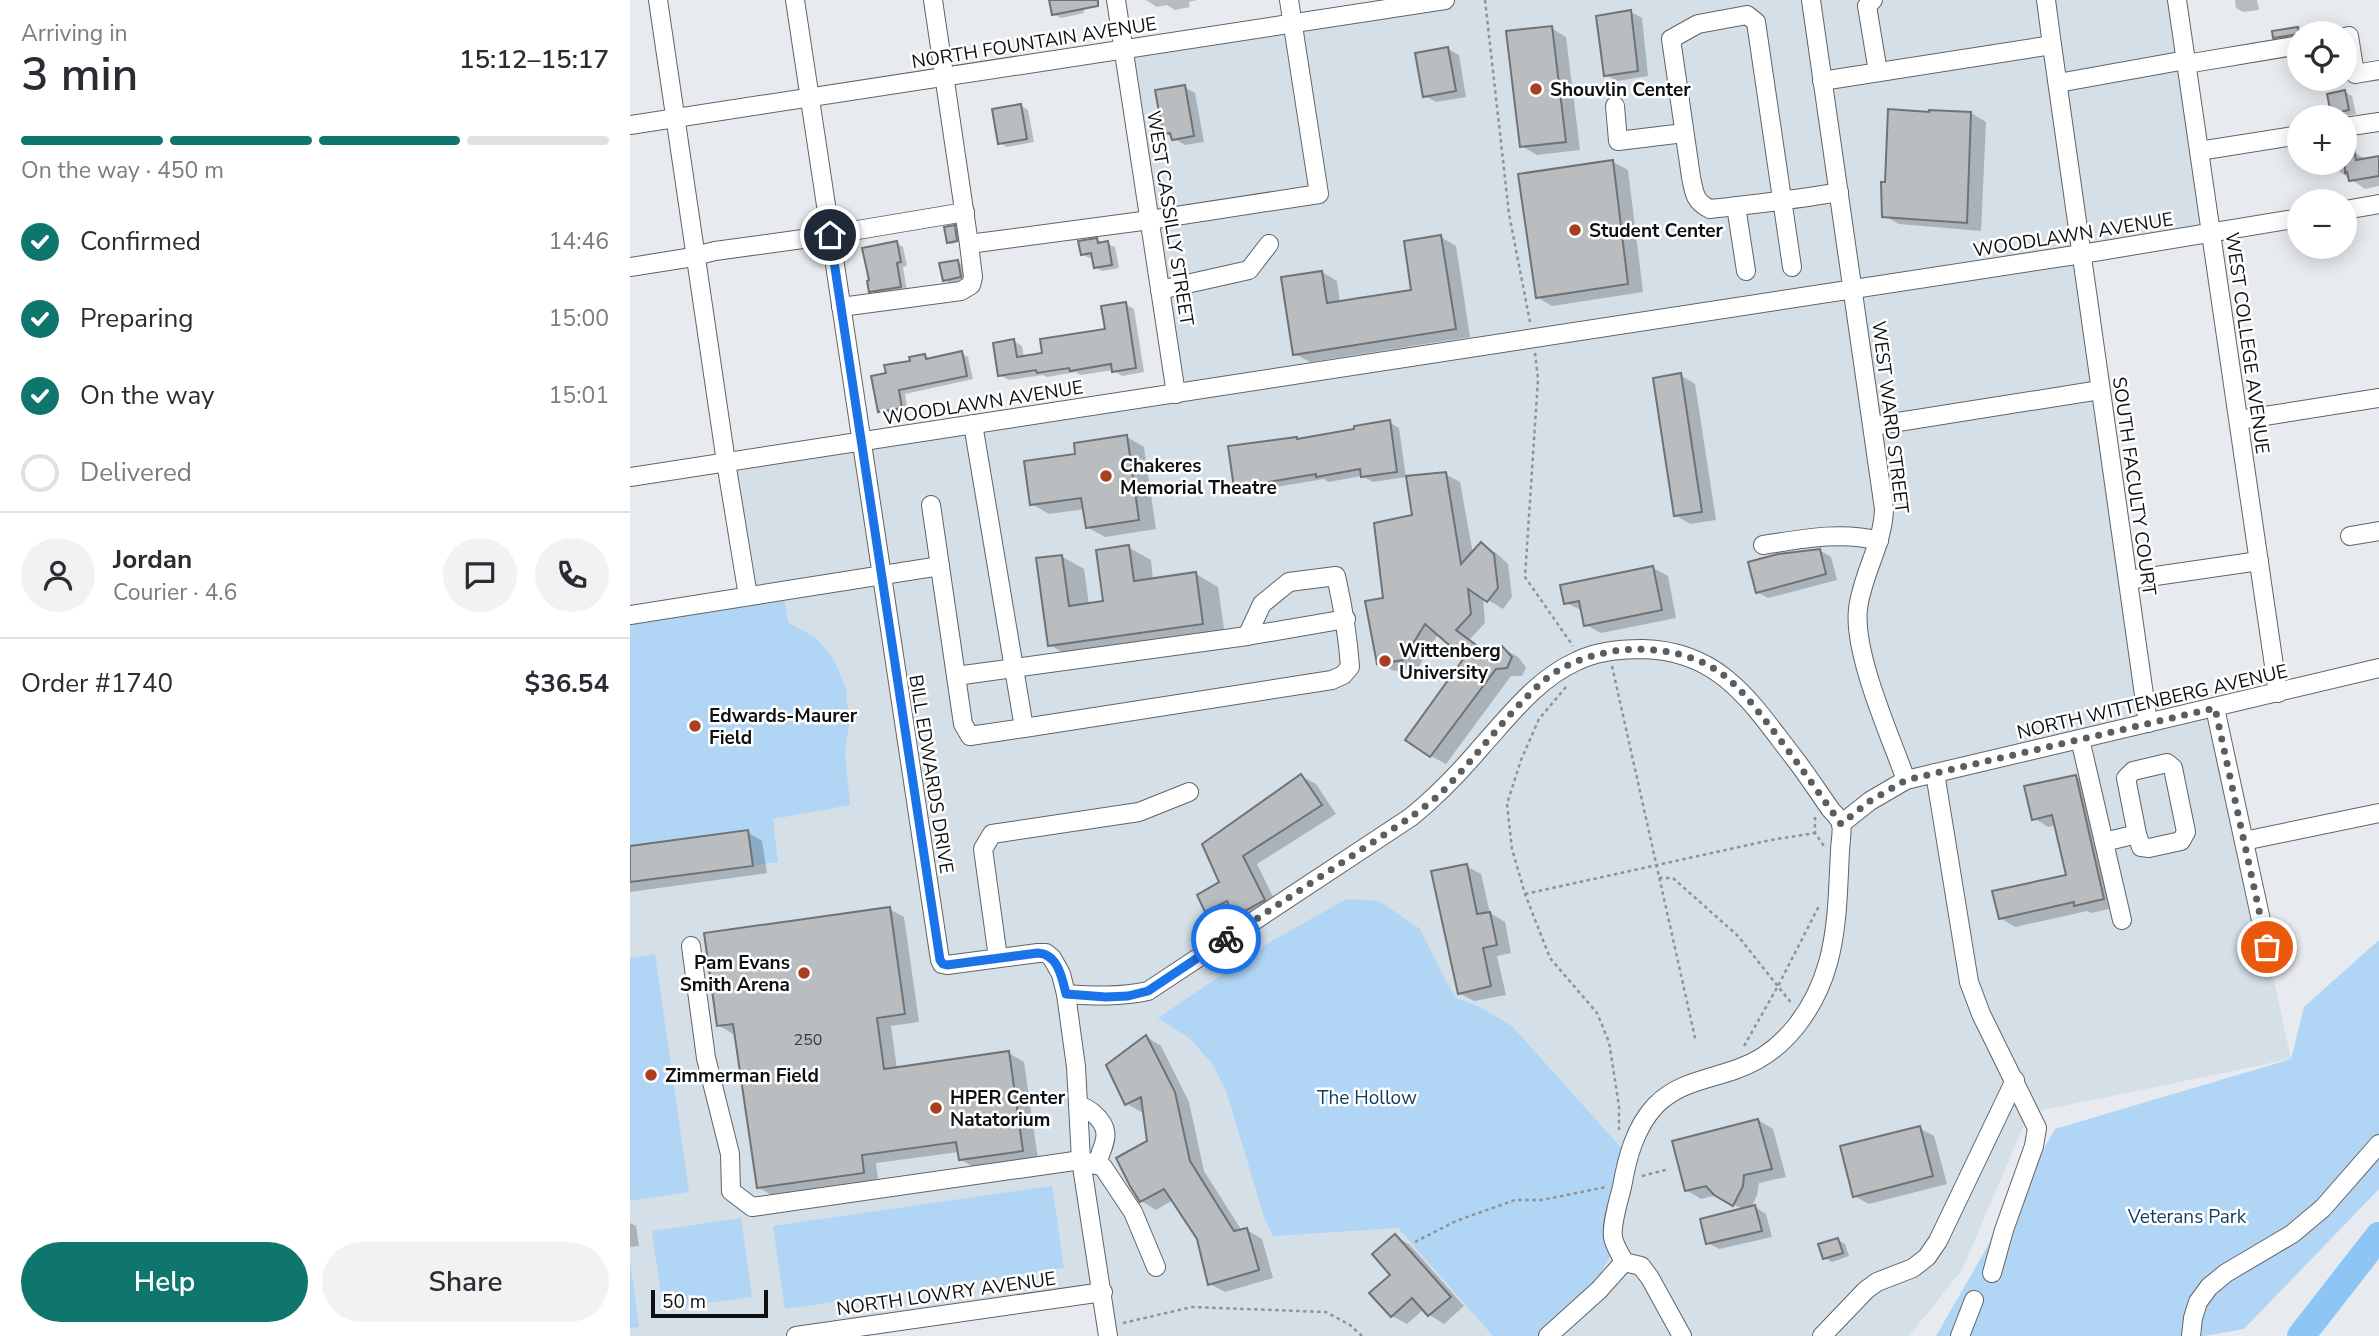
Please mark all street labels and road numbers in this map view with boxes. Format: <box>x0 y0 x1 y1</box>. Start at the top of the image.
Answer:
street label: NORTH FOUNTAIN AVENUE <box>910 11 1159 75</box>
street label: WEST CASSILLY STREET <box>1140 109 1200 328</box>
street label: WOODLAWN AVENUE <box>1971 206 2175 264</box>
street label: WEST COLLEGE AVENUE <box>2219 230 2275 456</box>
street label: WEST WARD STREET <box>1865 319 1915 515</box>
street label: WOODLAWN AVENUE <box>881 374 1085 432</box>
street label: SOUTH FACULTY COURT <box>2106 375 2162 598</box>
street label: NORTH WITTENBERG AVENUE <box>2014 658 2290 746</box>
street label: BILL EDWARDS DRIVE <box>902 673 960 875</box>
street label: NORTH LOWRY AVENUE <box>835 1266 1058 1322</box>

